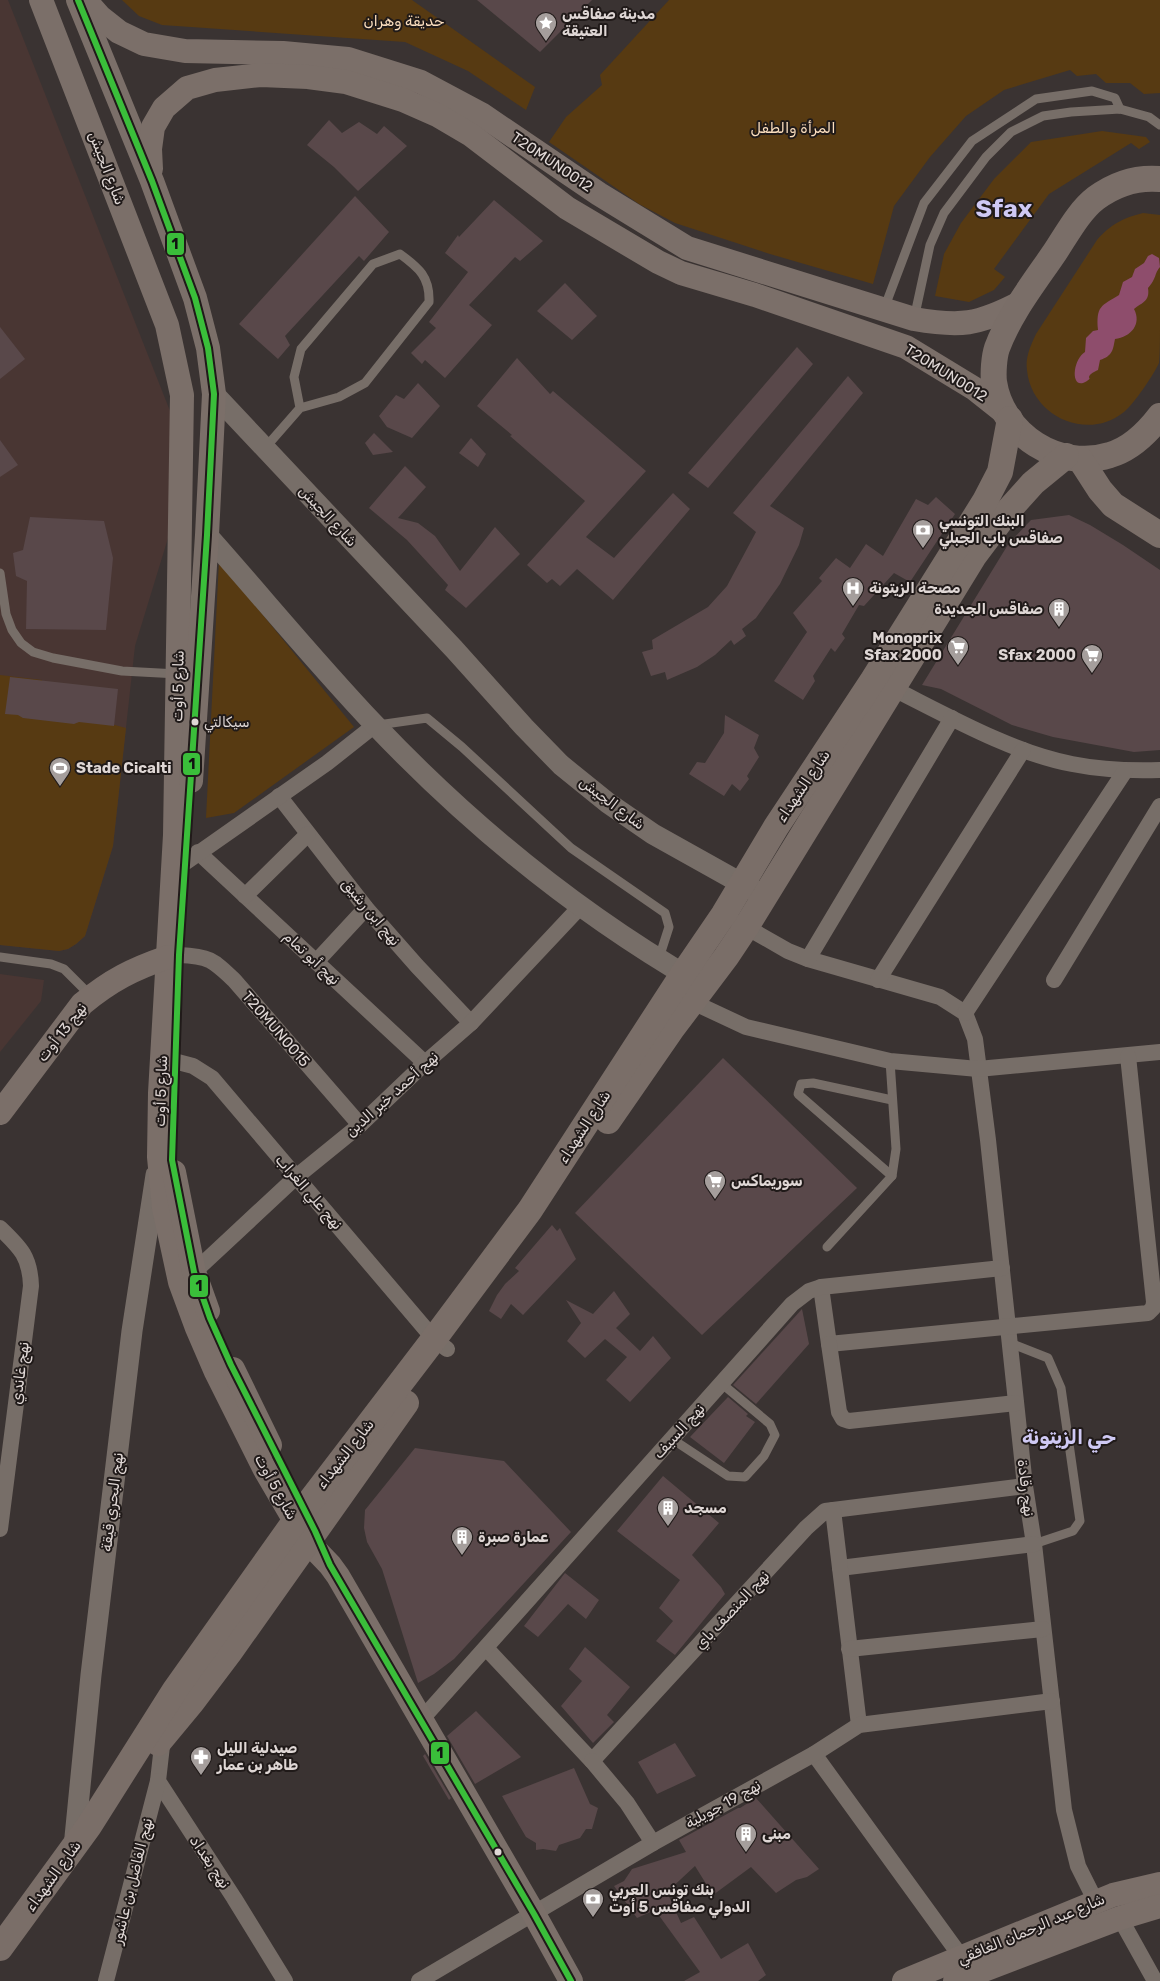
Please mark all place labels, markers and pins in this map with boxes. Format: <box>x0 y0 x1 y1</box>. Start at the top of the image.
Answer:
place label: مدينة صفاقس العتيقة <box>562 5 655 40</box>
place icon: مدينة صفاقس العتيقة <box>534 11 558 42</box>
place label: البنك التونسي صفاقس باب الجبلي <box>939 512 1063 550</box>
bank icon: البنك التونسي صفاقس باب الجبلي <box>911 518 935 549</box>
hospital icon: مصحة الزيتونة <box>841 576 865 607</box>
place label: مصحة الزيتونة <box>869 579 961 597</box>
building icon: صفاقس الجديدة <box>1047 597 1071 628</box>
place label: صفاقس الجديدة <box>934 600 1043 618</box>
place label: Monoprix Sfax 2000 <box>864 629 942 664</box>
supermarket icon: Monoprix Sfax 2000 <box>946 635 970 666</box>
supermarket icon: Sfax 2000 <box>1080 643 1104 674</box>
place label: Sfax 2000 <box>998 646 1076 664</box>
place label: سيكالتي <box>204 714 250 733</box>
marker: سيكالتي <box>190 717 200 727</box>
sports icon: Stade Cicalti <box>48 756 72 787</box>
place label: Stade Cicalti <box>76 759 171 777</box>
supermarket icon: سوريماكس <box>703 1169 727 1200</box>
place label: سوريماكس <box>731 1172 803 1190</box>
building icon: مسجد <box>656 1496 680 1527</box>
place label: مسجد <box>684 1499 727 1517</box>
building icon: عمارة صبرة <box>450 1525 474 1556</box>
place label: عمارة صبرة <box>478 1528 549 1546</box>
place label: صيدلية الليل طاهر بن عمار <box>216 1739 298 1774</box>
pharmacy icon: صيدلية الليل طاهر بن عمار <box>189 1745 213 1776</box>
building icon: مبنى <box>734 1822 758 1853</box>
place label: مبنى <box>762 1825 791 1843</box>
unlabelled marker <box>493 1847 503 1857</box>
place label: بنك تونس العربي الدولي صفاقس 5 أوت <box>609 1881 751 1919</box>
bank icon: بنك تونس العربي الدولي صفاقس 5 أوت <box>581 1887 605 1918</box>

